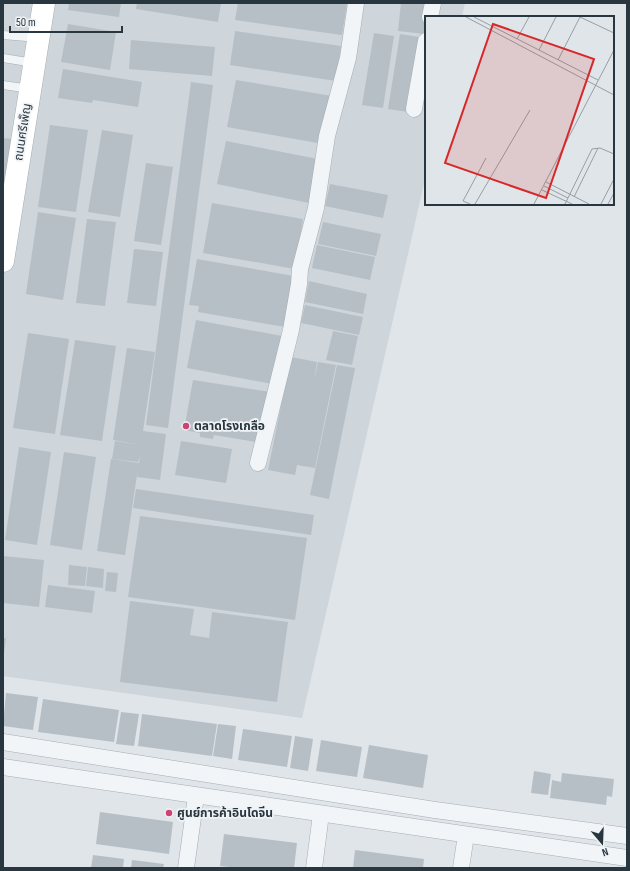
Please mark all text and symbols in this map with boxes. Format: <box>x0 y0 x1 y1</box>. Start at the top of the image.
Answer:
scale bar <box>10 8 122 34</box>
text: 50 m <box>16 15 36 30</box>
inset map <box>425 16 614 205</box>
street label: ถนนศรีเพ็ญ <box>11 102 35 162</box>
place label: ตลาดโรงเกลือ <box>194 419 265 434</box>
marker: ตลาดโรงเกลือ <box>181 421 191 431</box>
place label: ศูนย์การค้าอินโดจีน <box>177 806 273 821</box>
marker: ศูนย์การค้าอินโดจีน <box>164 808 174 818</box>
north arrow <box>582 823 622 863</box>
text: N <box>600 845 610 859</box>

